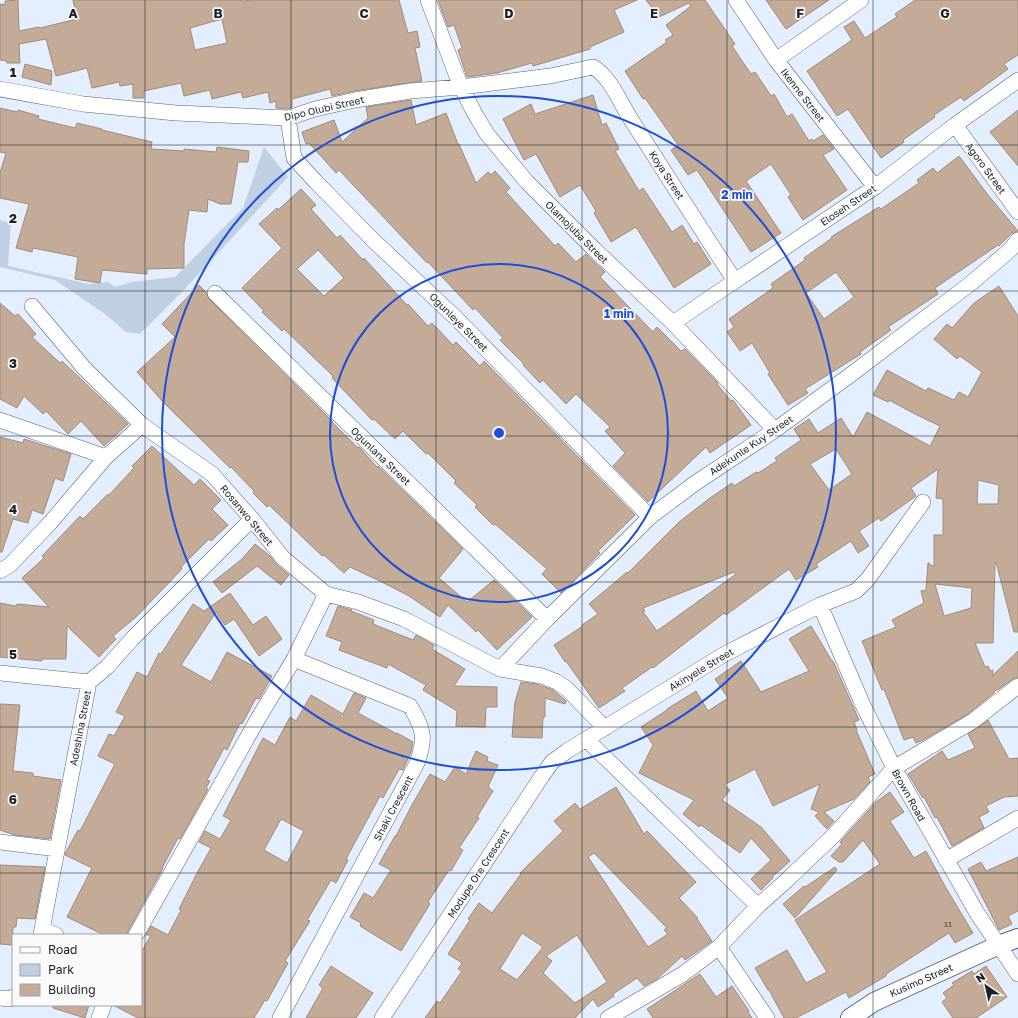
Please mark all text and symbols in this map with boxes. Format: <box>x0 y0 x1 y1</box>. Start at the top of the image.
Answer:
text: A <box>68 5 78 21</box>
text: B <box>213 5 223 21</box>
text: C <box>359 5 369 21</box>
text: D <box>504 5 514 21</box>
text: E <box>650 5 658 21</box>
text: F <box>796 5 804 21</box>
text: G <box>940 5 950 21</box>
text: 1 <box>10 64 17 80</box>
street label: Ikenne Street <box>778 66 828 124</box>
street label: Dipo Olubi Street <box>283 93 365 123</box>
street label: Agoro Street <box>963 140 1009 196</box>
street label: Koya Street <box>647 148 687 202</box>
street label: Eloseh Street <box>818 182 878 228</box>
text: 2 min <box>721 187 753 202</box>
street label: Olamojuba Street <box>543 198 611 266</box>
text: 2 <box>9 210 17 226</box>
street label: Ogunleye Street <box>427 290 491 354</box>
text: 1 min <box>604 306 634 321</box>
text: 3 <box>9 355 17 371</box>
street label: Adekunle Kuy Street <box>707 413 795 477</box>
street label: Ogunlana Street <box>349 424 413 488</box>
centre of rings <box>492 426 506 440</box>
street label: Rosanwo Street <box>218 482 276 548</box>
text: 4 <box>9 501 17 517</box>
street label: Akinyele Street <box>667 645 735 693</box>
text: 5 <box>9 646 17 662</box>
street label: Adeshina Street <box>67 689 93 767</box>
street label: Brown Road <box>890 767 928 823</box>
street label: Shaki Crescent <box>371 773 415 843</box>
text: 6 <box>9 791 17 807</box>
street label: Modupe Ore Crescent <box>445 826 511 920</box>
house number: 11 <box>944 919 952 929</box>
legend <box>12 934 142 1006</box>
text: Road <box>48 942 77 957</box>
street label: Kusimo Street <box>888 961 954 999</box>
text: Park <box>48 962 74 977</box>
north arrow <box>966 966 1006 1006</box>
text: N <box>973 970 987 985</box>
text: Building <box>48 982 96 997</box>

